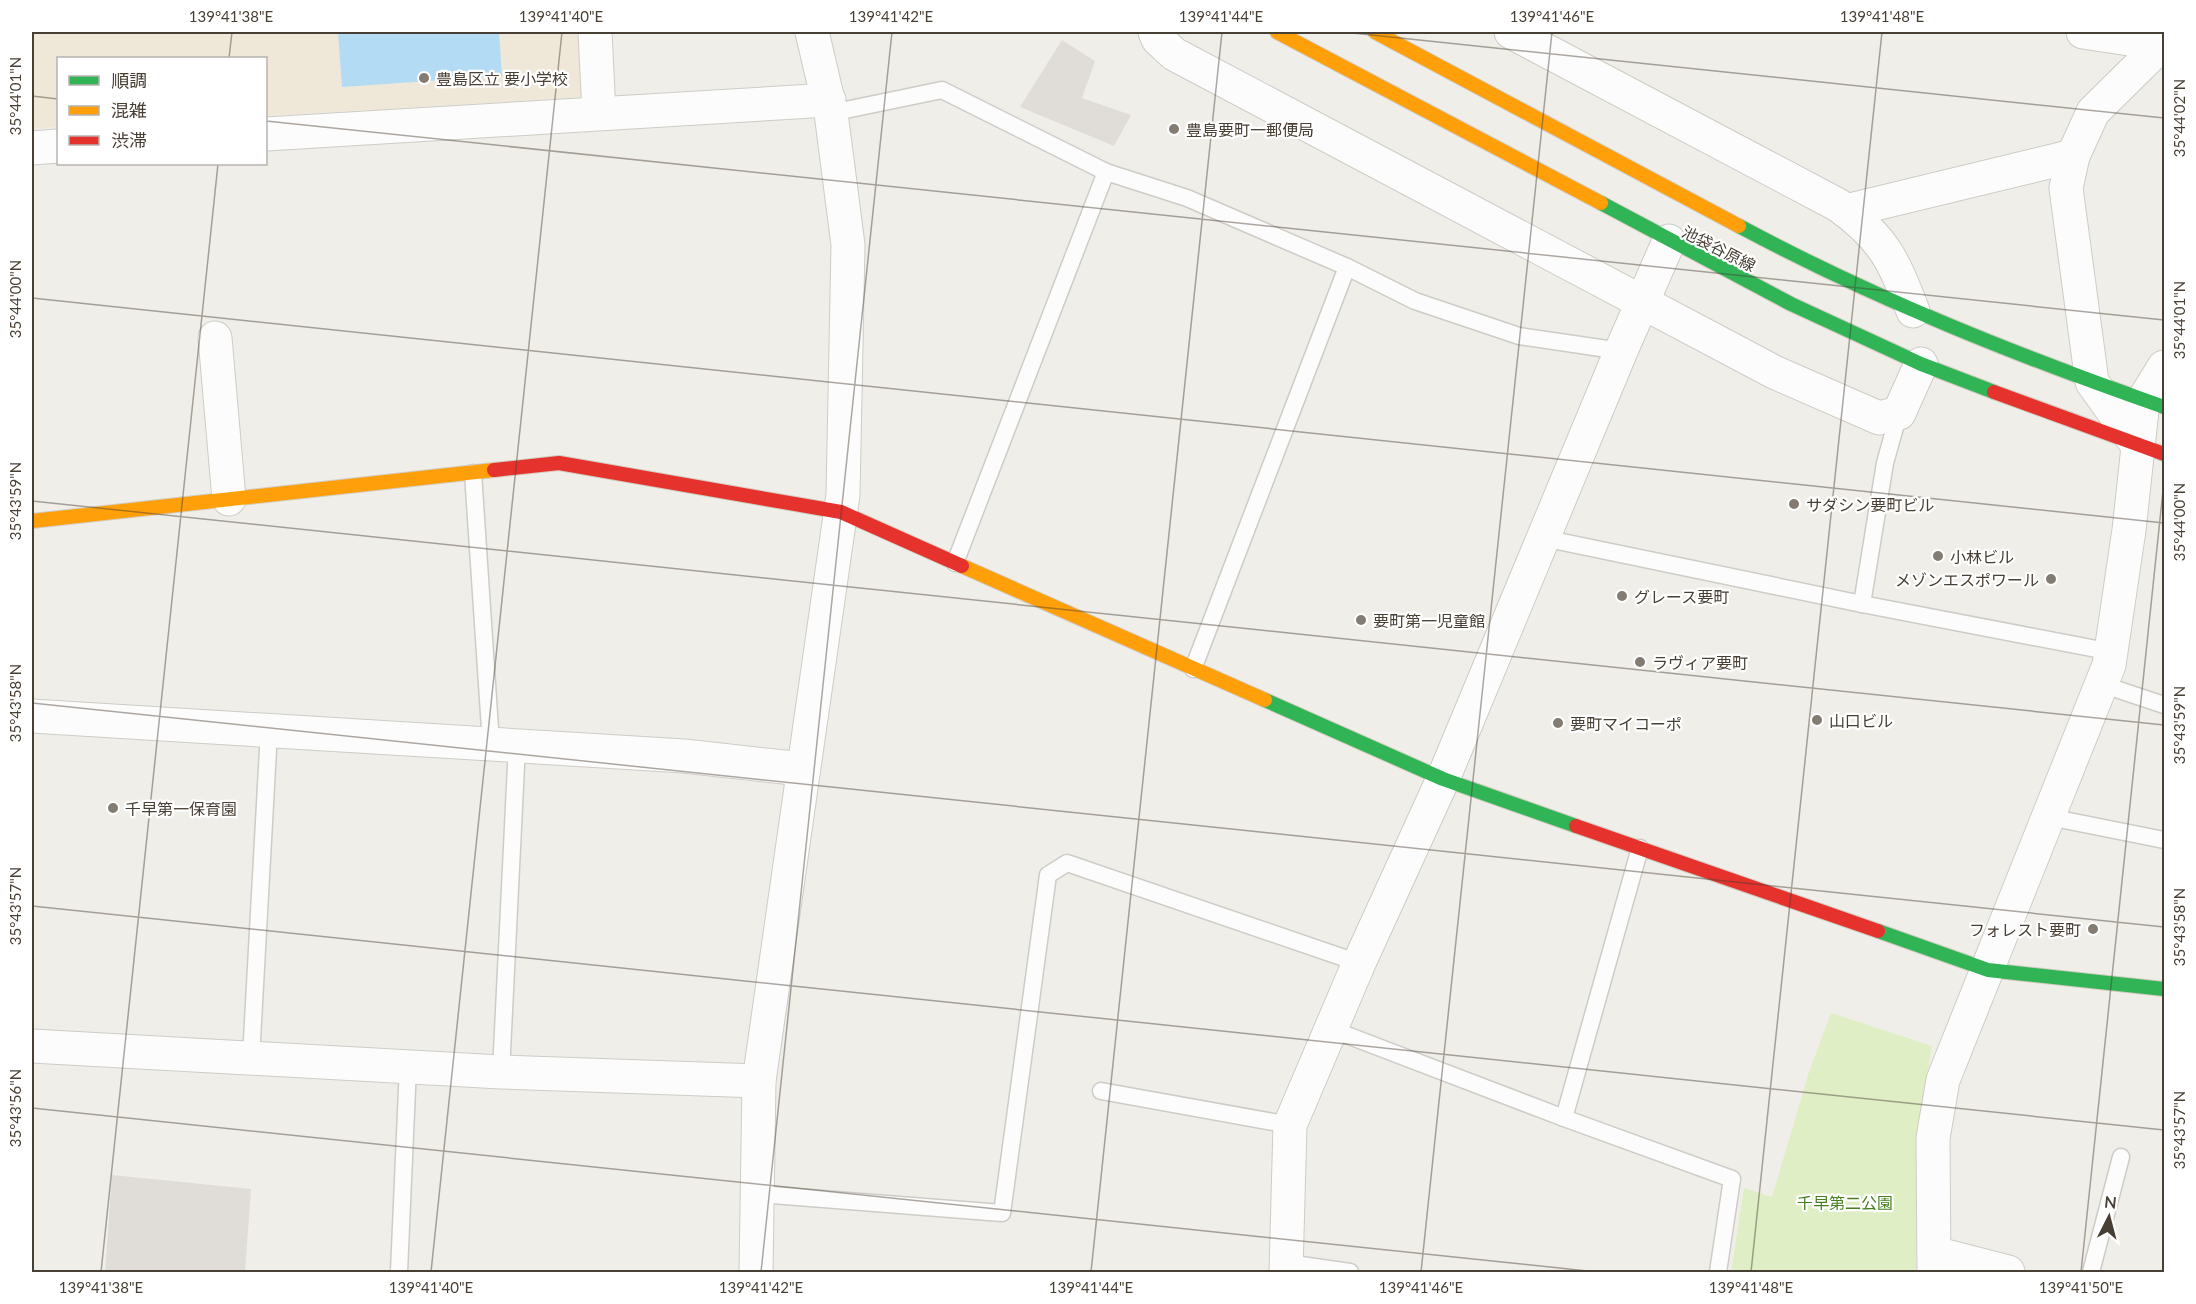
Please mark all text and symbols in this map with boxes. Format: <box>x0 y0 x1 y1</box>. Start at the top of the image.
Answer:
text: 139°41'38"E <box>189 7 273 25</box>
text: 139°41'40"E <box>519 7 603 25</box>
text: 139°41'42"E <box>849 7 933 25</box>
text: 139°41'44"E <box>1179 7 1263 25</box>
text: 139°41'46"E <box>1510 7 1594 25</box>
text: 139°41'48"E <box>1840 7 1924 25</box>
text: 35°44'01"N <box>6 57 24 135</box>
legend <box>57 57 267 165</box>
text: 順調 <box>111 69 147 91</box>
place label: 豊島区立 要小学校 <box>436 69 568 88</box>
marker: 豊島区立 要小学校 <box>417 71 431 85</box>
text: 35°44'02"N <box>2170 79 2188 157</box>
text: 混雑 <box>111 99 147 121</box>
place label: 豊島要町一郵便局 <box>1186 120 1314 139</box>
marker: 豊島要町一郵便局 <box>1167 122 1181 136</box>
text: 渋滞 <box>111 129 147 151</box>
street label: 池袋谷原線 <box>1679 221 1759 275</box>
text: 35°44'00"N <box>6 260 24 338</box>
text: 35°44'01"N <box>2170 281 2188 359</box>
text: 35°43'59"N <box>6 462 24 540</box>
text: 35°44'00"N <box>2170 483 2188 561</box>
place label: サダシン要町ビル <box>1806 495 1934 514</box>
marker: サダシン要町ビル <box>1787 497 1801 511</box>
place label: 小林ビル <box>1950 547 2014 566</box>
marker: 小林ビル <box>1931 549 1945 563</box>
place label: メゾンエスポワール <box>1895 570 2039 589</box>
marker: メゾンエスポワール <box>2044 572 2058 586</box>
place label: グレース要町 <box>1634 587 1729 606</box>
marker: グレース要町 <box>1615 589 1629 603</box>
place label: 要町第一児童館 <box>1373 611 1485 630</box>
marker: 要町第一児童館 <box>1354 613 1368 627</box>
place label: ラヴィア要町 <box>1652 653 1748 672</box>
marker: ラヴィア要町 <box>1633 655 1647 669</box>
text: 35°43'58"N <box>6 664 24 742</box>
text: 35°43'59"N <box>2170 686 2188 764</box>
place label: 山口ビル <box>1829 711 1893 730</box>
marker: 山口ビル <box>1810 713 1824 727</box>
place label: 要町マイコーポ <box>1570 714 1682 733</box>
marker: 要町マイコーポ <box>1551 716 1565 730</box>
place label: 千早第一保育園 <box>125 799 237 818</box>
marker: 千早第一保育園 <box>106 801 120 815</box>
text: 35°43'57"N <box>6 867 24 945</box>
text: 35°43'58"N <box>2170 888 2188 966</box>
place label: フォレスト要町 <box>1969 920 2081 939</box>
marker: フォレスト要町 <box>2086 922 2100 936</box>
text: 35°43'56"N <box>6 1069 24 1147</box>
text: 35°43'57"N <box>2170 1091 2188 1169</box>
north arrow <box>2079 1187 2139 1247</box>
text: N <box>2103 1191 2118 1212</box>
park label: 千早第二公園 <box>1797 1193 1893 1212</box>
text: 139°41'38"E <box>59 1278 143 1296</box>
text: 139°41'40"E <box>389 1278 473 1296</box>
text: 139°41'42"E <box>719 1278 803 1296</box>
text: 139°41'44"E <box>1049 1278 1133 1296</box>
text: 139°41'46"E <box>1379 1278 1463 1296</box>
text: 139°41'48"E <box>1709 1278 1793 1296</box>
text: 139°41'50"E <box>2039 1278 2123 1296</box>

